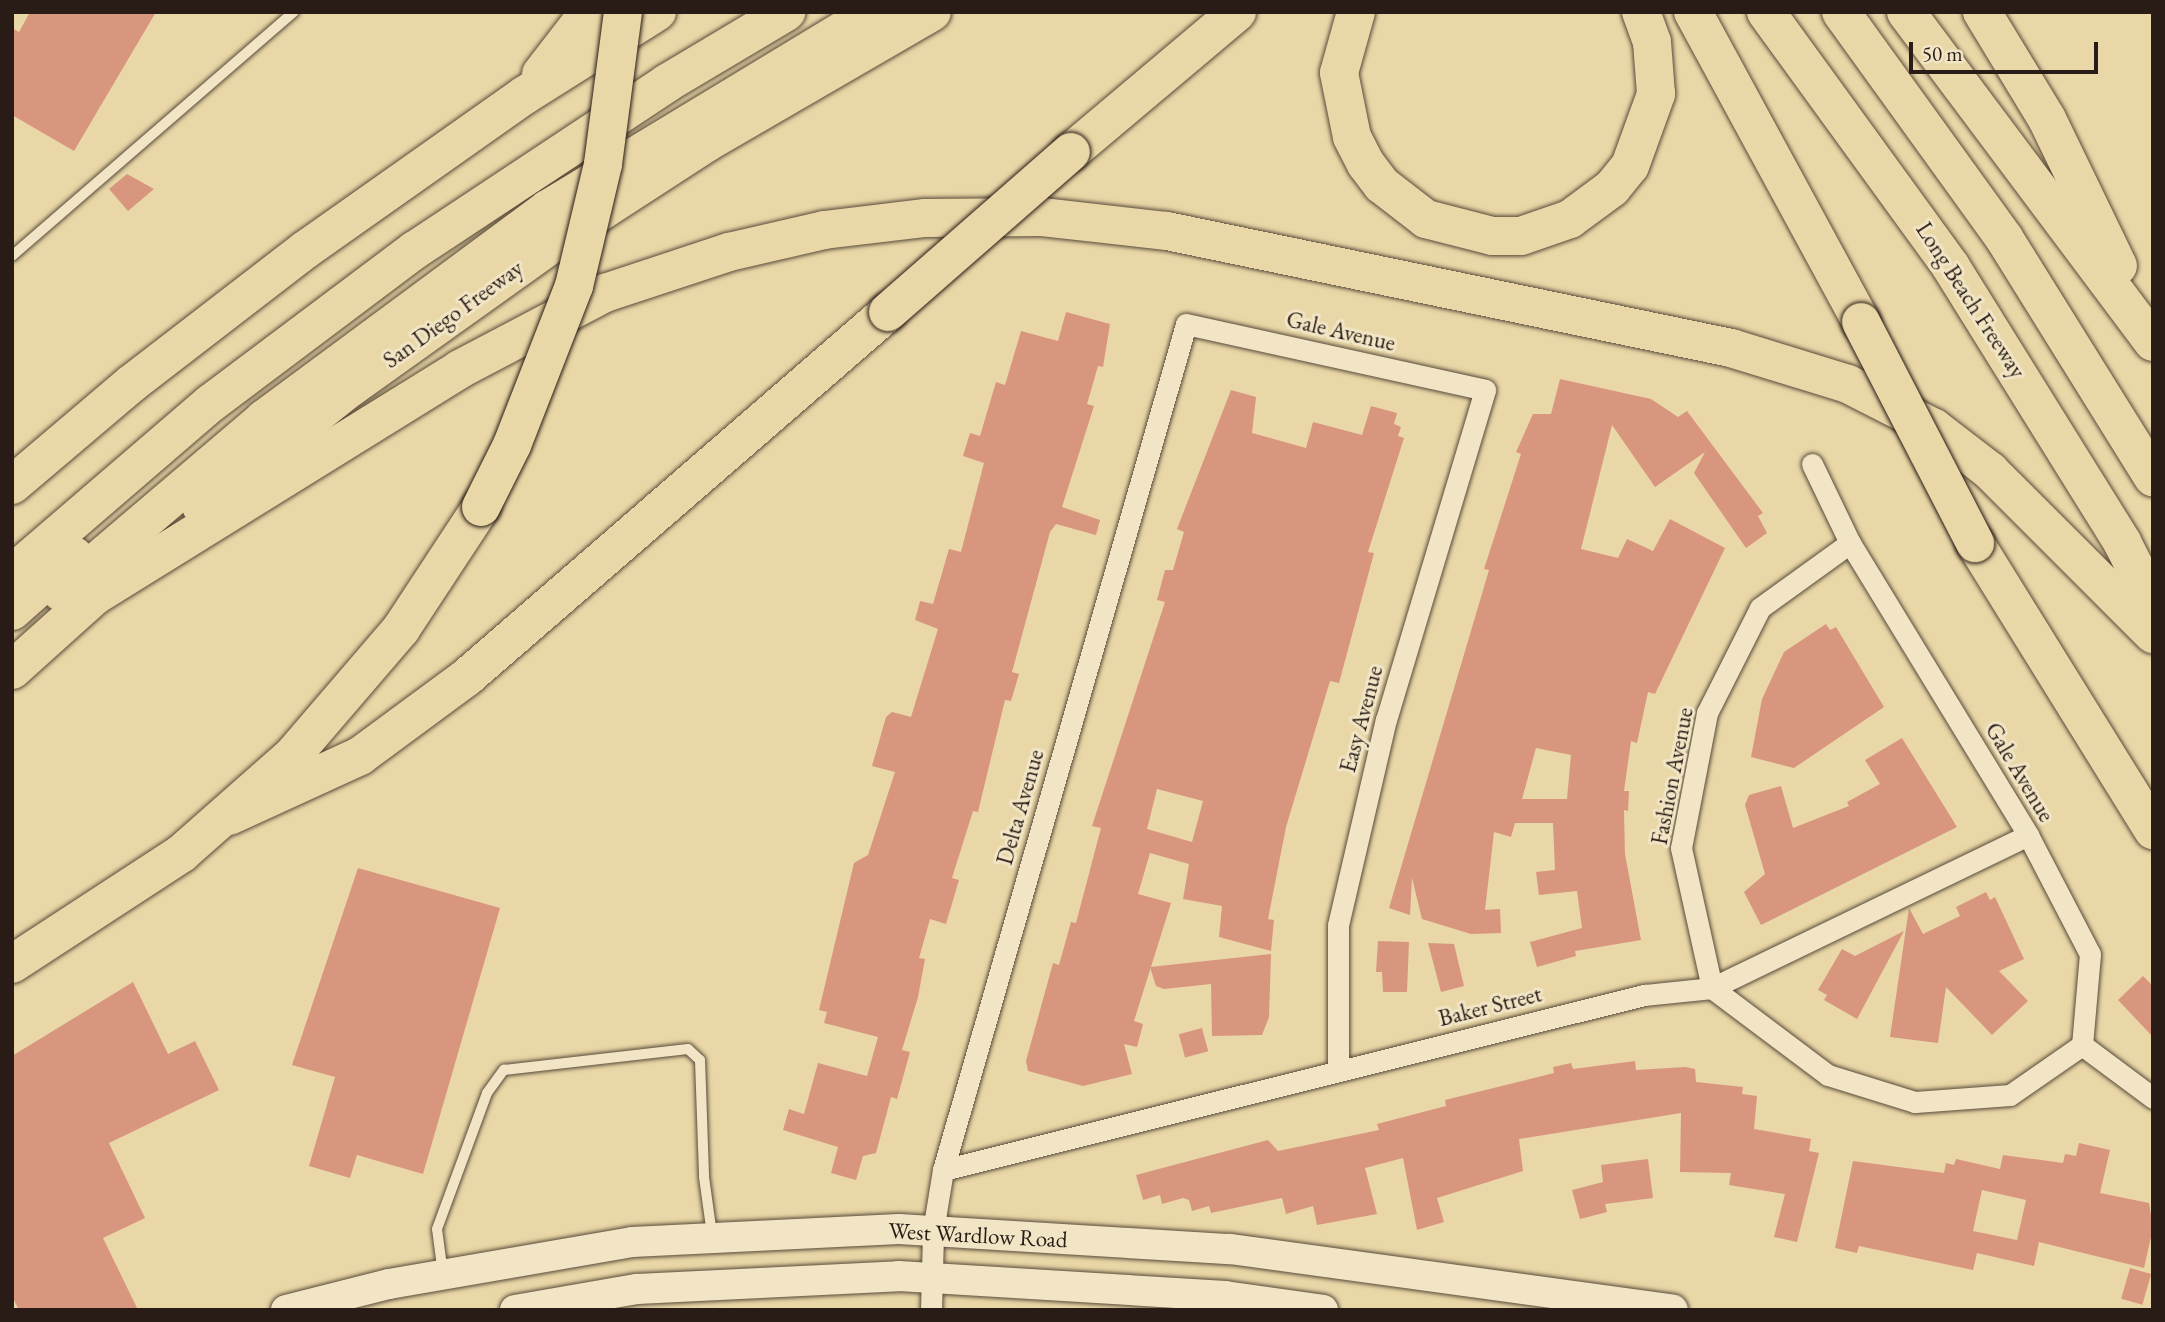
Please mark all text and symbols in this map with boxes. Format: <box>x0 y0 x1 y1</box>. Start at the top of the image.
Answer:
scale bar <box>1913 28 2102 72</box>
text: 50 m <box>1922 40 1963 67</box>
street label: Long Beach Freeway <box>1910 217 2032 383</box>
street label: San Diego Freeway <box>378 254 528 374</box>
street label: Gale Avenue <box>1284 305 1398 357</box>
street label: Easy Avenue <box>1334 663 1388 775</box>
street label: Fashion Avenue <box>1645 705 1699 847</box>
street label: Gale Avenue <box>1980 717 2060 827</box>
street label: Delta Avenue <box>990 746 1050 868</box>
street label: Baker Street <box>1436 980 1544 1032</box>
street label: West Wardlow Road <box>888 1217 1068 1253</box>

